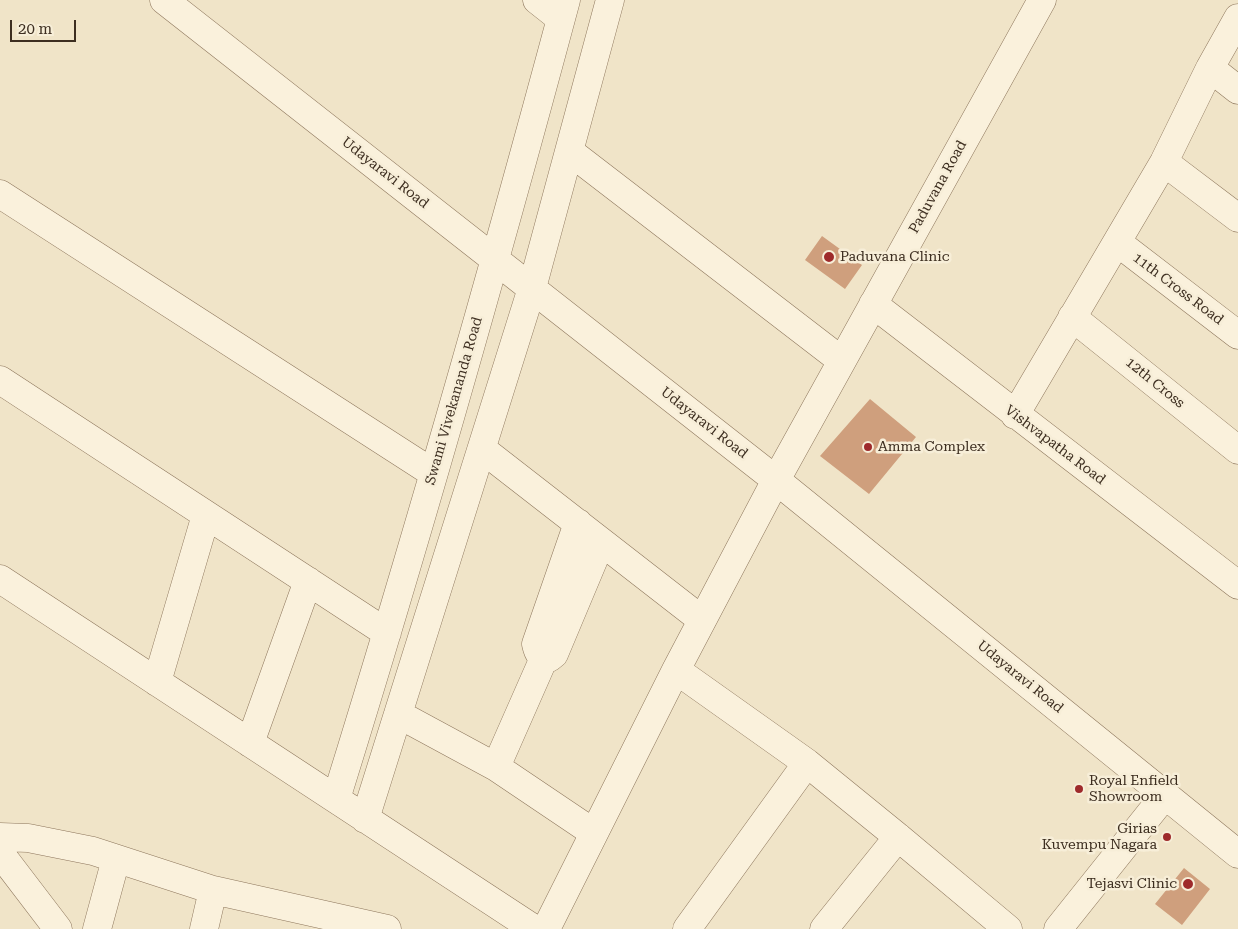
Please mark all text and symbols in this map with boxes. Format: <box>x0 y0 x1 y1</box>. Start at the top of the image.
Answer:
scale bar <box>12 10 79 42</box>
text: 20 m <box>18 20 52 38</box>
street label: Udayaravi Road <box>338 134 432 212</box>
street label: Paduvana Road <box>906 138 970 236</box>
place label: Paduvana Clinic <box>840 249 950 265</box>
street label: 11th Cross Road <box>1129 249 1227 329</box>
marker: Paduvana Clinic <box>822 250 836 264</box>
street label: Swami Vivekananda Road <box>422 315 486 487</box>
street label: 12th Cross <box>1122 354 1188 412</box>
street label: Udayaravi Road <box>657 384 751 462</box>
street label: Vishvapatha Road <box>1001 402 1109 488</box>
place label: Amma Complex <box>878 439 985 455</box>
marker: Amma Complex <box>862 441 874 453</box>
street label: Udayaravi Road <box>974 637 1066 717</box>
place label: Royal Enfield Showroom <box>1089 773 1179 806</box>
marker: Royal Enfield Showroom <box>1073 783 1085 795</box>
place label: Girias Kuvempu Nagara <box>1042 821 1157 854</box>
marker: Girias Kuvempu Nagara <box>1161 831 1173 843</box>
place label: Tejasvi Clinic <box>1086 876 1177 892</box>
marker: Tejasvi Clinic <box>1181 877 1195 891</box>

